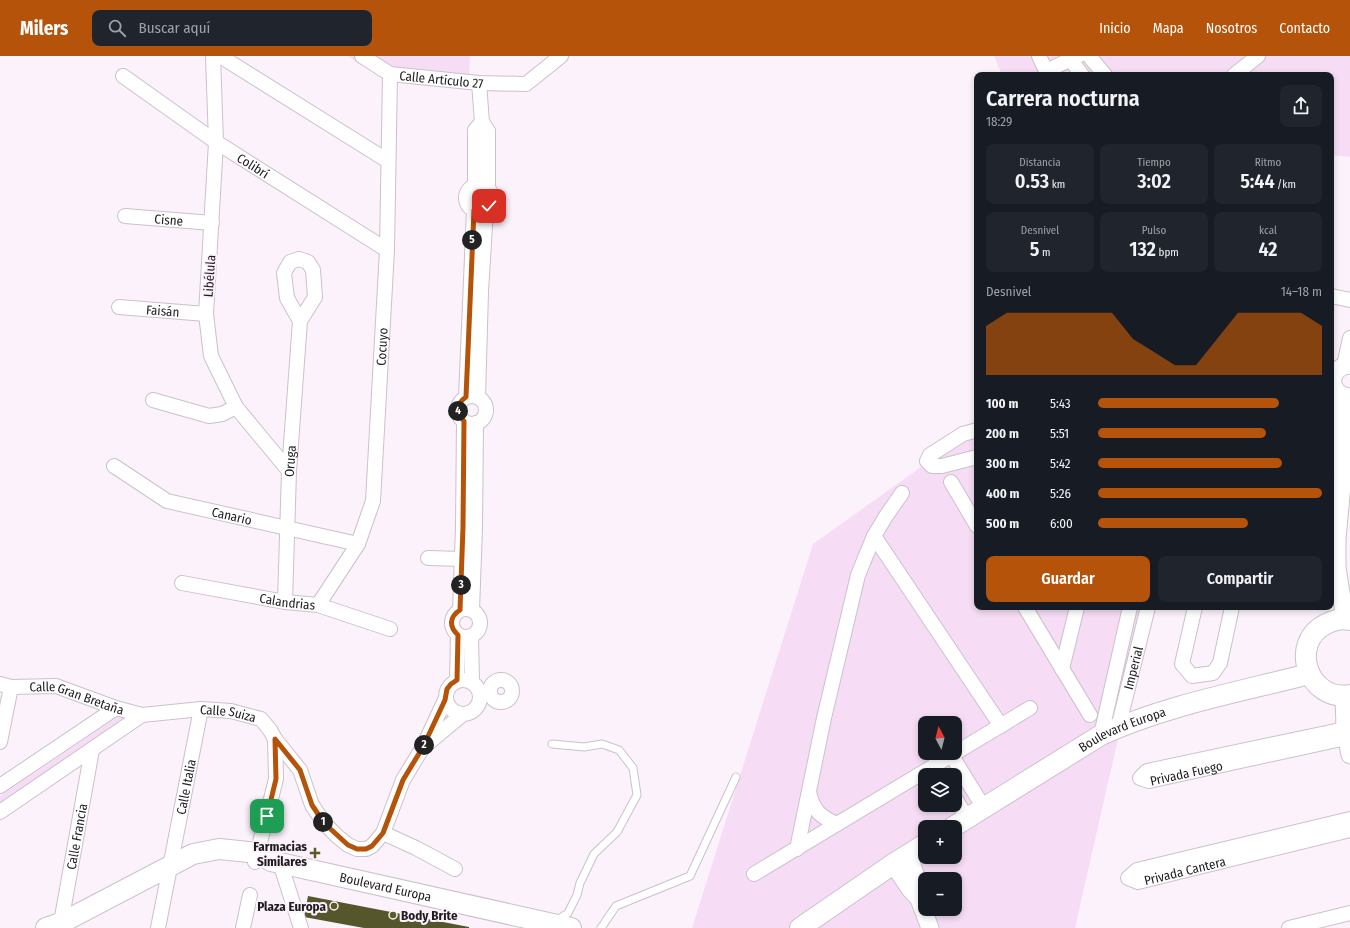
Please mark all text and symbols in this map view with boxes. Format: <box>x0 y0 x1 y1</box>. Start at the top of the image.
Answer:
search box <box>92 10 372 46</box>
text: Milers <box>20 17 68 40</box>
icon: search <box>106 17 128 39</box>
text: Buscar aquí <box>138 19 210 37</box>
text: Inicio <box>1099 20 1131 37</box>
text: Mapa <box>1153 20 1184 37</box>
text: Nosotros <box>1206 20 1257 37</box>
text: Contacto <box>1279 20 1330 37</box>
street label: Calle Artículo 27 <box>399 68 484 91</box>
text: Carrera nocturna <box>986 85 1140 112</box>
button: share <box>1280 85 1322 127</box>
text: 18:29 <box>986 114 1012 129</box>
street label: Colibrí <box>234 150 272 181</box>
text: Distancia <box>1019 156 1061 169</box>
text: Tiempo <box>1137 156 1171 169</box>
text: Ritmo <box>1255 156 1281 169</box>
text: 0.53 <box>1015 169 1049 193</box>
text: 3:02 <box>1137 169 1171 193</box>
text: 5:44 <box>1240 169 1275 193</box>
text: km <box>1049 178 1065 191</box>
text: /km <box>1275 178 1296 191</box>
pin <box>472 189 506 223</box>
icon: check <box>478 195 500 217</box>
street label: Cisne <box>154 211 184 229</box>
text: Desnivel <box>1021 224 1059 237</box>
text: Pulso <box>1142 224 1166 237</box>
text: kcal <box>1259 224 1277 237</box>
pin: 5 <box>462 230 482 250</box>
text: 5 <box>469 233 475 246</box>
text: 5 <box>1030 237 1039 261</box>
text: 132 <box>1129 237 1156 261</box>
text: 42 <box>1258 237 1278 261</box>
text: m <box>1039 246 1050 259</box>
text: bpm <box>1156 246 1179 259</box>
street label: Libélula <box>201 254 218 298</box>
text: Desnivel <box>986 284 1031 299</box>
text: 14–18 m <box>1281 284 1322 299</box>
street label: Faisán <box>146 302 180 320</box>
street label: Cocuyo <box>374 327 391 366</box>
text: 100 m <box>986 396 1018 411</box>
text: 5:43 <box>1050 396 1071 411</box>
pin: 4 <box>448 401 468 421</box>
text: 4 <box>455 404 461 417</box>
text: 200 m <box>986 426 1019 441</box>
text: 5:51 <box>1050 426 1069 441</box>
street label: Oruga <box>282 445 299 477</box>
text: 300 m <box>986 456 1019 471</box>
text: 5:42 <box>1050 456 1071 471</box>
text: 400 m <box>986 486 1020 501</box>
text: 5:26 <box>1050 486 1071 501</box>
street label: Canario <box>210 504 253 528</box>
text: 500 m <box>986 516 1019 531</box>
text: 6:00 <box>1050 516 1073 531</box>
button: Guardar <box>986 556 1150 602</box>
button: Compartir <box>1158 556 1322 602</box>
pin: 3 <box>451 575 471 595</box>
text: 3 <box>458 578 464 591</box>
street label: Calandrias <box>258 590 316 613</box>
street label: Imperial <box>1121 644 1146 691</box>
street label: Calle Gran Bretaña <box>29 679 125 718</box>
street label: Calle Suiza <box>199 702 258 725</box>
street label: Boulevard Europa <box>1076 704 1168 755</box>
north arrow <box>918 716 962 760</box>
map controls <box>918 716 962 916</box>
pin: 2 <box>414 735 434 755</box>
text: 2 <box>421 738 427 751</box>
street label: Calle Italia <box>173 758 199 816</box>
street label: Privada Fuego <box>1149 758 1224 789</box>
button: layers <box>918 768 962 812</box>
pin <box>250 799 284 833</box>
street label: Calle Francia <box>64 802 90 871</box>
icon: arrive <box>256 805 278 827</box>
pin: 1 <box>313 812 333 832</box>
text: 1 <box>321 815 325 828</box>
button: + <box>918 820 962 864</box>
place label: Farmacias Similares <box>253 839 307 869</box>
marker: Farmacias Similares <box>310 848 320 858</box>
street label: Privada Cantera <box>1143 854 1227 888</box>
street label: Boulevard Europa <box>338 870 433 905</box>
button: − <box>918 872 962 916</box>
place label: Plaza Europa <box>257 899 327 914</box>
marker: Plaza Europa <box>329 901 339 911</box>
place label: Body Brite <box>401 908 458 923</box>
marker: Body Brite <box>388 910 398 920</box>

